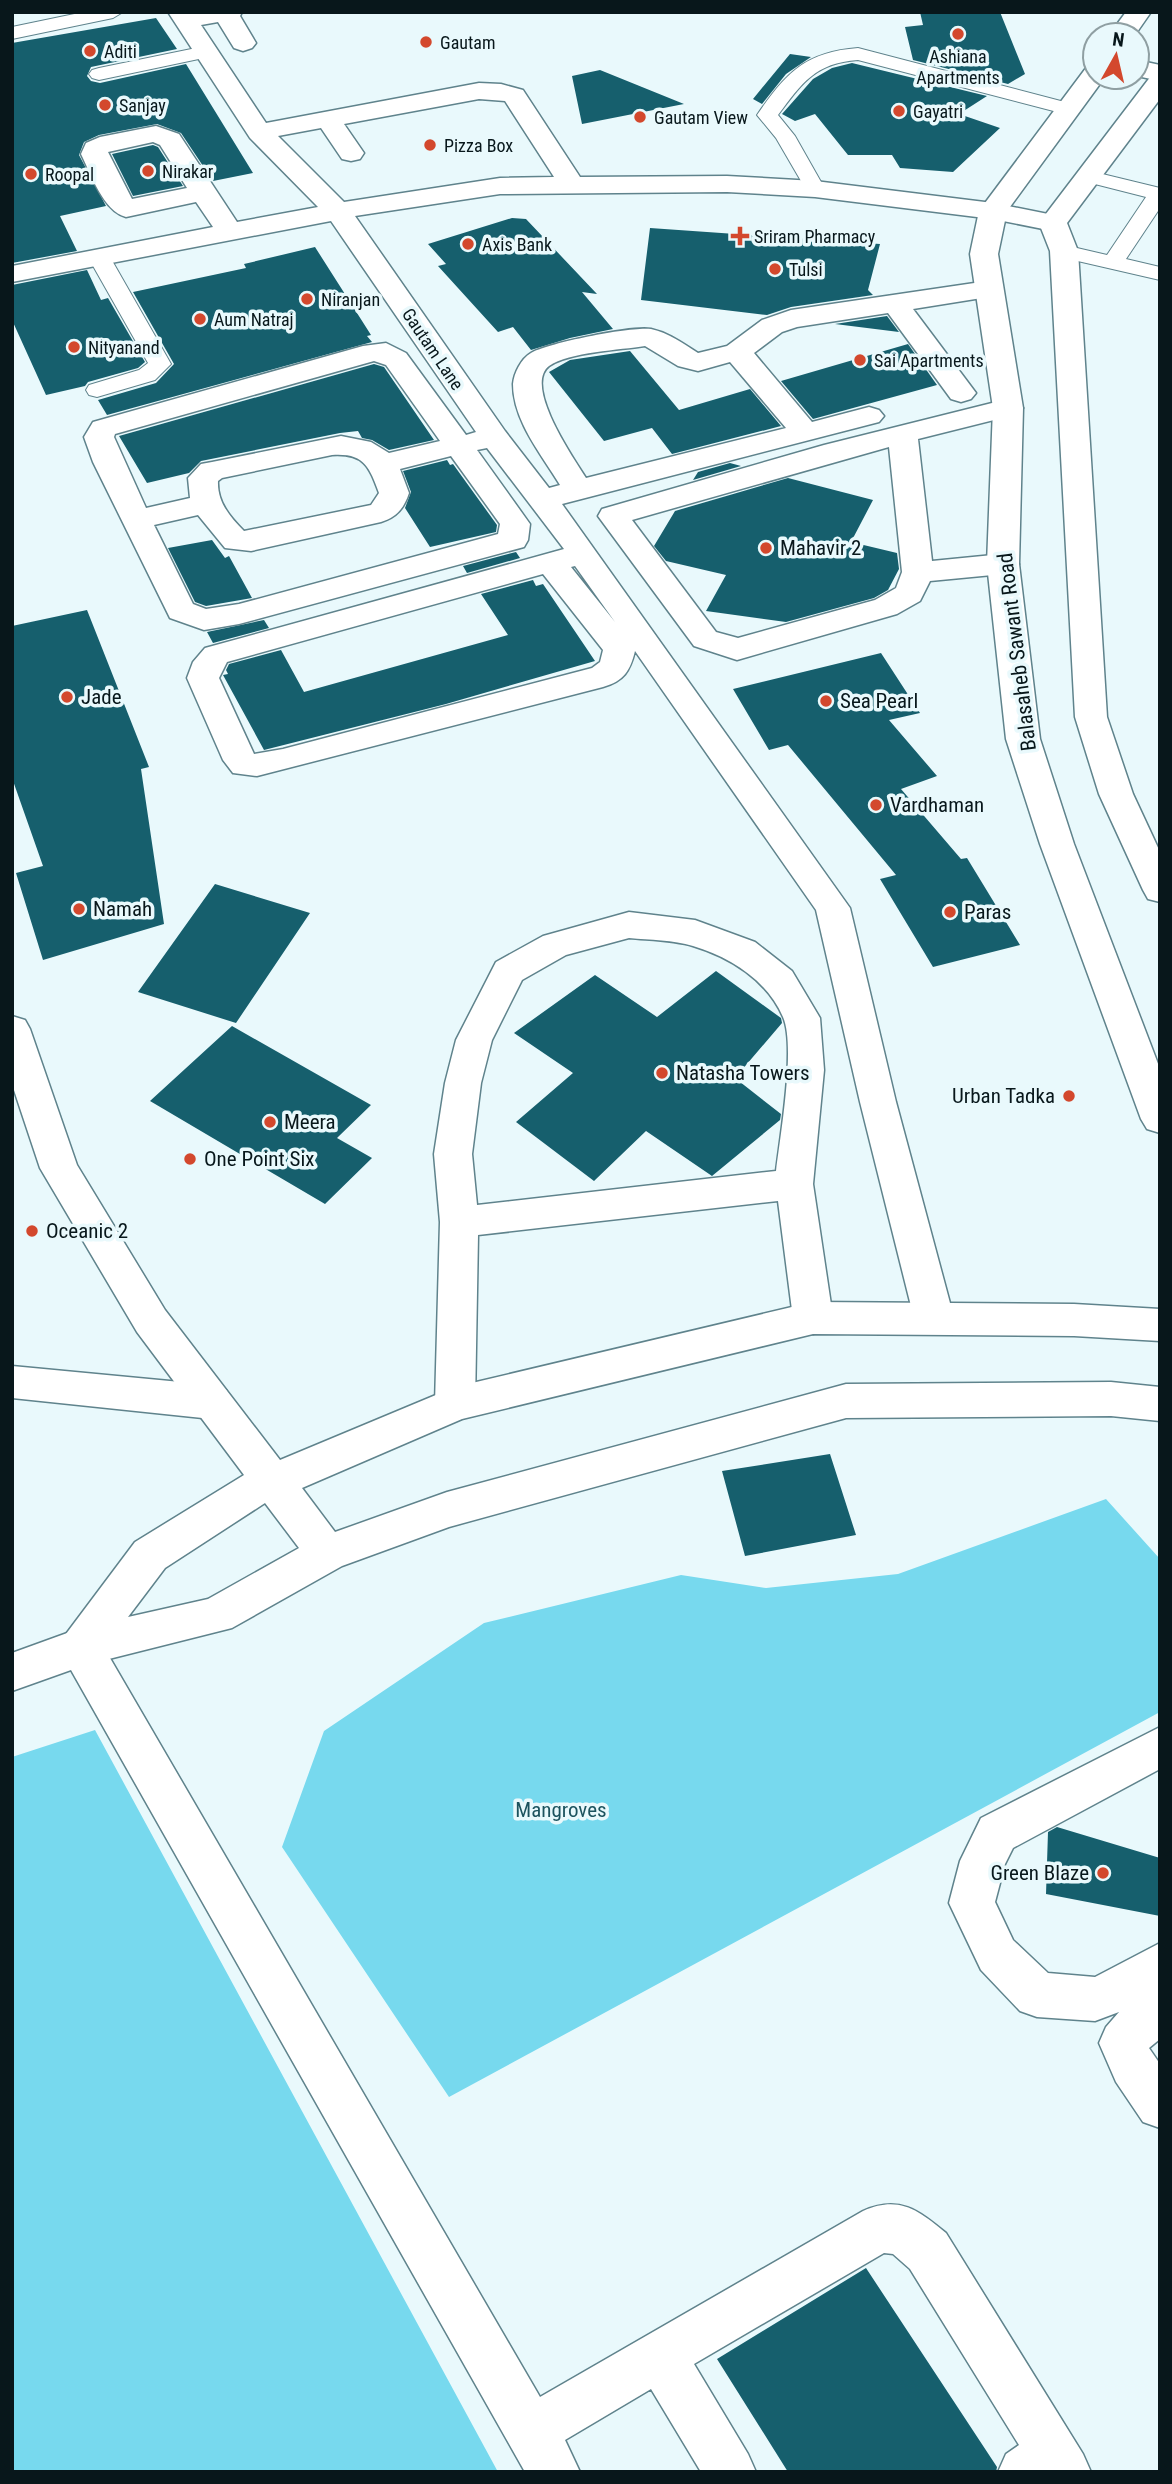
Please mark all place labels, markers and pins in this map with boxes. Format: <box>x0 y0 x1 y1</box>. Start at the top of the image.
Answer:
marker: Ashiana Apartments <box>950 26 966 42</box>
place label: Gautam <box>440 32 495 53</box>
marker: Gautam <box>418 34 434 50</box>
place label: Aditi <box>104 41 137 62</box>
marker: Aditi <box>82 43 98 59</box>
place label: Ashiana Apartments <box>916 46 1000 88</box>
place label: Sanjay <box>119 95 166 116</box>
marker: Sanjay <box>97 97 113 113</box>
place label: Gayatri <box>913 101 963 122</box>
marker: Gayatri <box>891 103 907 119</box>
place label: Gautam View <box>654 107 748 128</box>
marker: Gautam View <box>632 109 648 125</box>
place label: Pizza Box <box>444 135 513 156</box>
marker: Pizza Box <box>422 137 438 153</box>
place label: Nirakar <box>162 161 214 182</box>
marker: Nirakar <box>140 163 156 179</box>
place label: Roopal <box>45 164 94 185</box>
marker: Roopal <box>23 166 39 182</box>
place label: Sriram Pharmacy <box>754 226 876 247</box>
marker: Sriram Pharmacy <box>732 228 748 244</box>
place label: Axis Bank <box>482 234 552 255</box>
marker: Axis Bank <box>460 236 476 252</box>
place label: Tulsi <box>789 259 823 280</box>
marker: Tulsi <box>767 261 783 277</box>
place label: Niranjan <box>321 289 380 310</box>
marker: Niranjan <box>299 291 315 307</box>
place label: Aum Natraj <box>214 309 294 330</box>
marker: Aum Natraj <box>192 311 208 327</box>
place label: Nityanand <box>88 337 160 358</box>
marker: Nityanand <box>66 339 82 355</box>
place label: Sai Apartments <box>874 350 984 371</box>
marker: Sai Apartments <box>852 352 868 368</box>
place label: Mahavir 2 <box>780 536 861 560</box>
marker: Mahavir 2 <box>758 540 774 556</box>
place label: Jade <box>81 685 122 709</box>
marker: Jade <box>59 689 75 705</box>
place label: Sea Pearl <box>840 689 918 713</box>
marker: Sea Pearl <box>818 693 834 709</box>
place label: Vardhaman <box>890 793 984 817</box>
marker: Vardhaman <box>868 797 884 813</box>
place label: Namah <box>93 897 152 921</box>
place label: Paras <box>964 900 1011 924</box>
marker: Namah <box>71 901 87 917</box>
marker: Paras <box>942 904 958 920</box>
place label: Natasha Towers <box>676 1061 809 1085</box>
marker: Natasha Towers <box>654 1065 670 1081</box>
place label: Urban Tadka <box>952 1084 1055 1108</box>
marker: Urban Tadka <box>1061 1088 1077 1104</box>
place label: Meera <box>284 1110 336 1134</box>
marker: Meera <box>262 1114 278 1130</box>
place label: One Point Six <box>204 1147 314 1171</box>
marker: One Point Six <box>182 1151 198 1167</box>
place label: Oceanic 2 <box>46 1219 128 1243</box>
marker: Oceanic 2 <box>24 1223 40 1239</box>
place label: Green Blaze <box>990 1861 1089 1885</box>
marker: Green Blaze <box>1095 1865 1111 1881</box>

